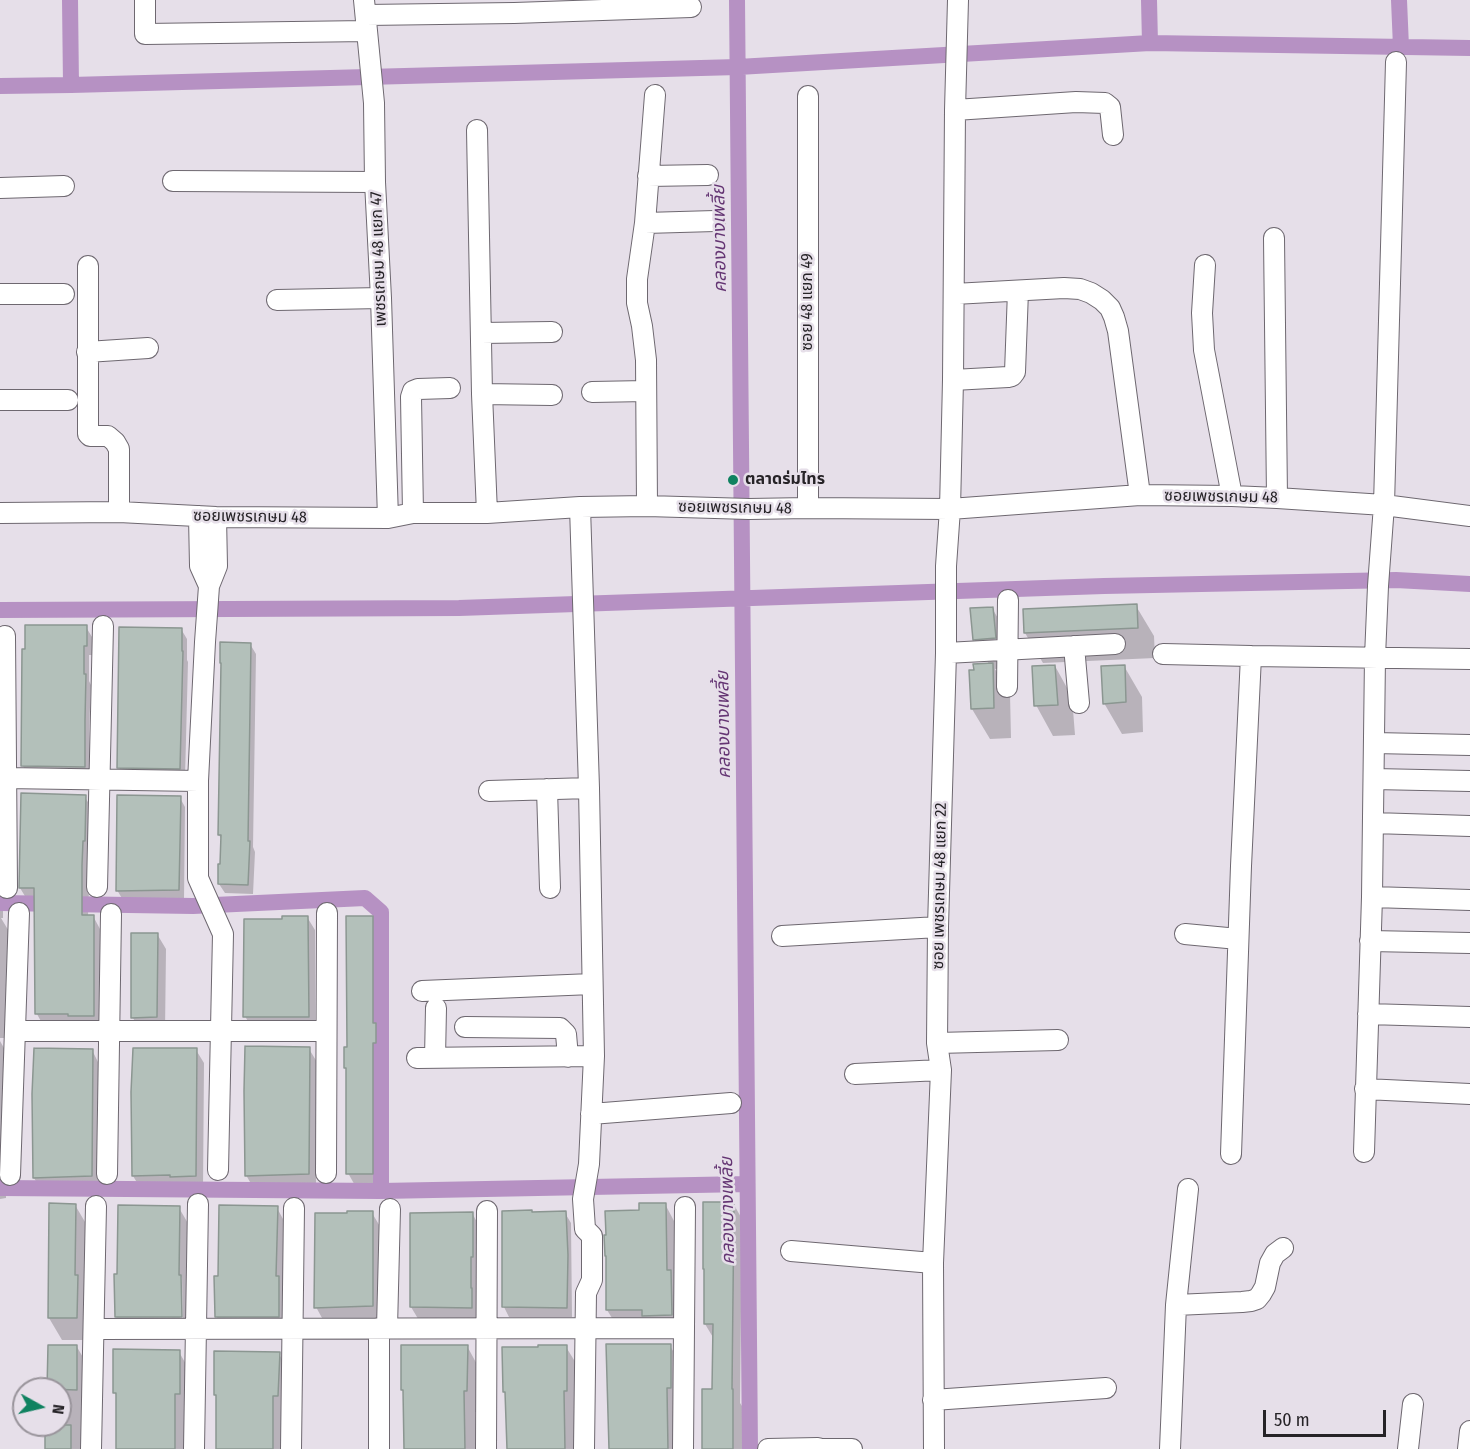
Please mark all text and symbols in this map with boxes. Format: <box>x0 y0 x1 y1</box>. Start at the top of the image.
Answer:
water label: คลองบางเพลี้ย <box>708 185 732 293</box>
street label: เพชรเกษม 48 แยก 47 <box>367 191 391 327</box>
street label: ซอย 48 แยก 49 <box>798 253 818 351</box>
place label: ตลาดร่มไทร <box>745 470 825 490</box>
marker: ตลาดร่มไทร <box>726 473 740 487</box>
street label: ซอยเพชรเกษม 48 <box>1164 486 1278 508</box>
street label: ซอยเพชรเกษม 48 <box>678 497 792 519</box>
street label: ซอยเพชรเกษม 48 <box>193 506 307 528</box>
water label: คลองบางเพลี้ย <box>712 671 736 779</box>
street label: ซอย เพชรเกษม 48 แยก 22 <box>929 802 951 970</box>
water label: คลองบางเพลี้ย <box>716 1157 740 1265</box>
north arrow <box>12 1377 72 1437</box>
scale bar <box>1266 1398 1389 1436</box>
text: N <box>48 1403 68 1415</box>
text: 50 m <box>1274 1409 1310 1431</box>

